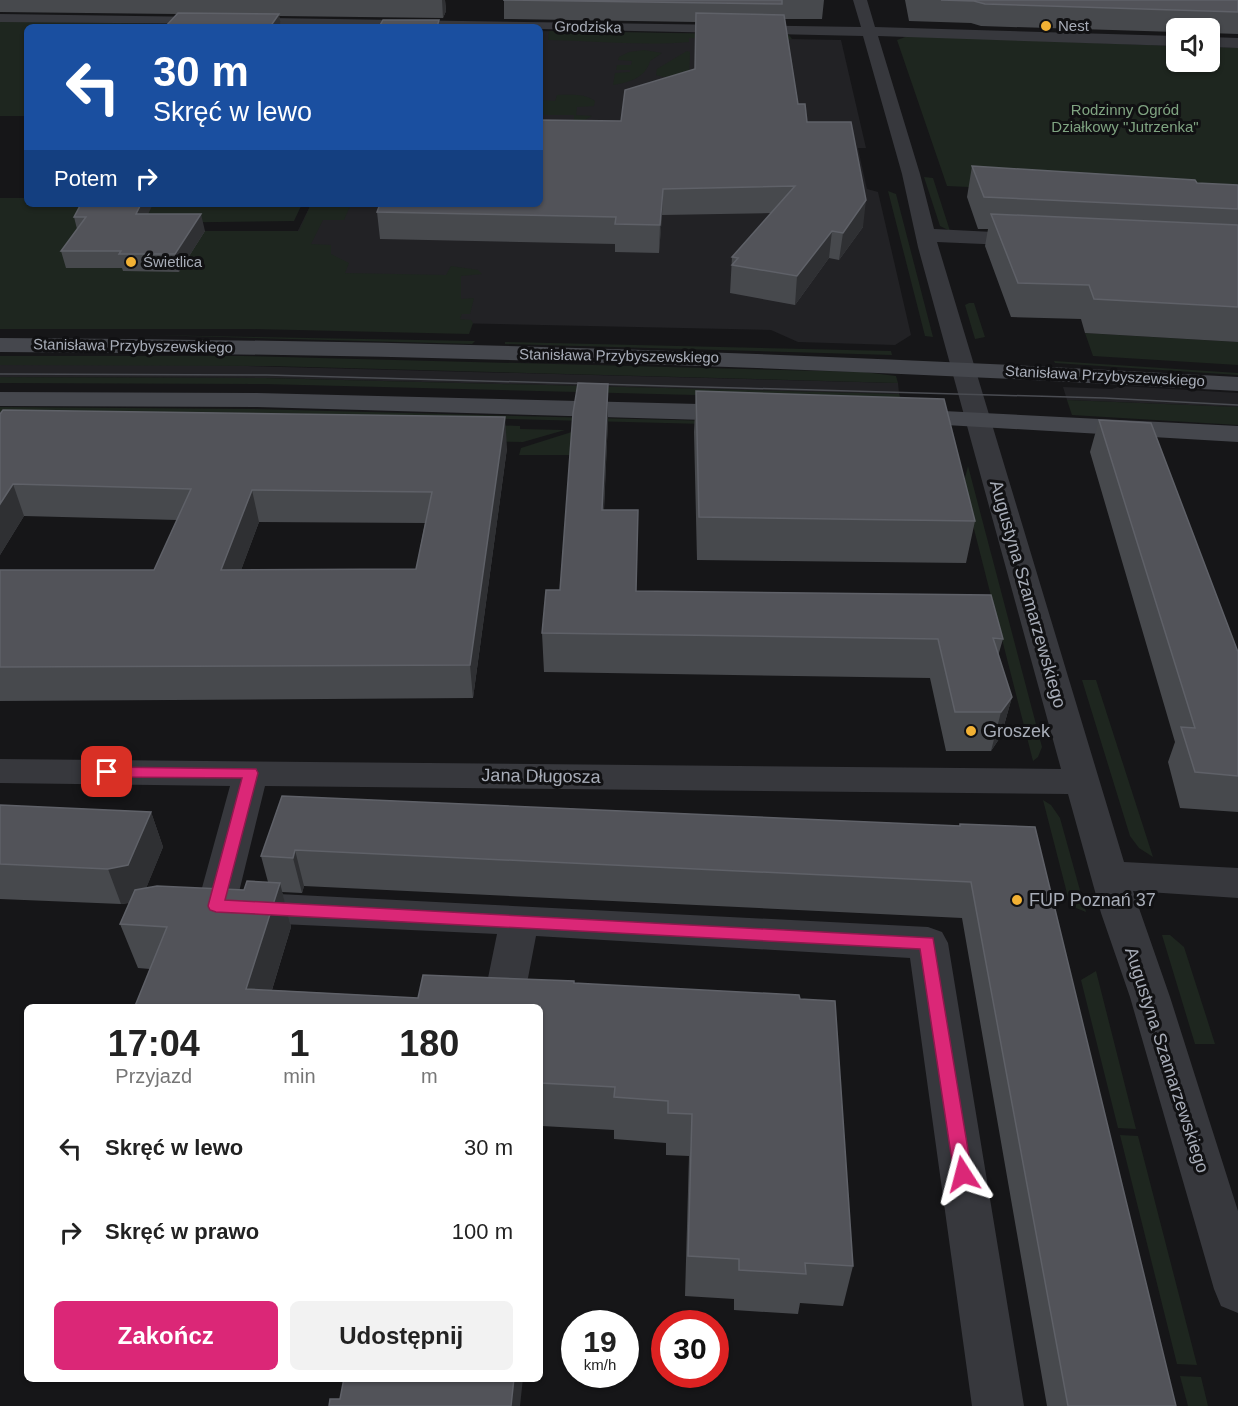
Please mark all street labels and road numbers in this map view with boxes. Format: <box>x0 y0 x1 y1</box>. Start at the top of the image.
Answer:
street label: Grodziska <box>554 17 623 36</box>
street label: Stanisława Przybyszewskiego <box>33 335 233 356</box>
street label: Stanisława Przybyszewskiego <box>519 345 719 366</box>
street label: Stanisława Przybyszewskiego <box>1005 362 1205 389</box>
street label: Augustyna Szamarzewskiego <box>986 478 1070 710</box>
street label: Jana Długosza <box>481 765 602 787</box>
street label: Augustyna Szamarzewskiego <box>1121 945 1213 1175</box>

